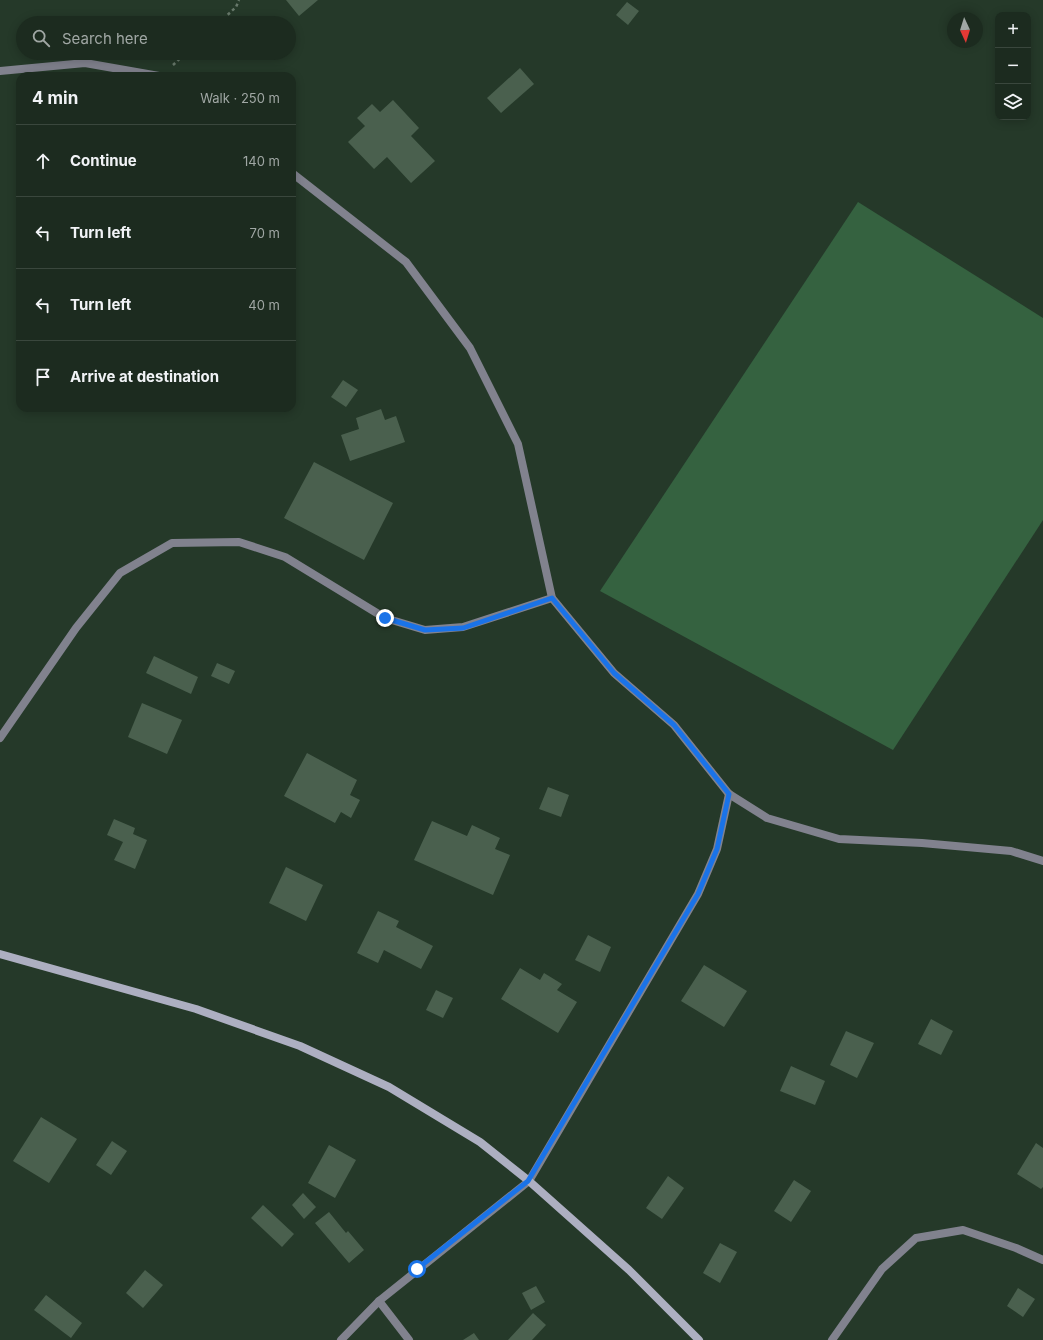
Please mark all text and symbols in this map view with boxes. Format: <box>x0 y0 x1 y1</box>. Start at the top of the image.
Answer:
north arrow <box>947 12 983 48</box>
map controls <box>995 12 1031 120</box>
button: + <box>995 12 1031 48</box>
search box <box>16 16 296 60</box>
icon: search <box>30 27 52 49</box>
text: Search here <box>62 29 148 48</box>
button: − <box>995 48 1031 84</box>
button: layers <box>995 84 1031 120</box>
text: 4 min <box>32 88 78 108</box>
text: Walk · 250 m <box>200 90 280 106</box>
icon: ahead <box>32 150 54 172</box>
text: Continue <box>70 151 137 170</box>
text: 140 m <box>243 153 280 169</box>
icon: left <box>32 222 54 244</box>
text: Turn left <box>70 223 131 242</box>
text: 70 m <box>250 225 280 241</box>
icon: left <box>32 294 54 316</box>
text: Turn left <box>70 295 131 314</box>
text: 40 m <box>248 297 280 313</box>
icon: arrive <box>32 366 54 388</box>
text: Arrive at destination <box>70 367 219 386</box>
route end <box>376 609 394 627</box>
route start <box>408 1260 426 1278</box>

